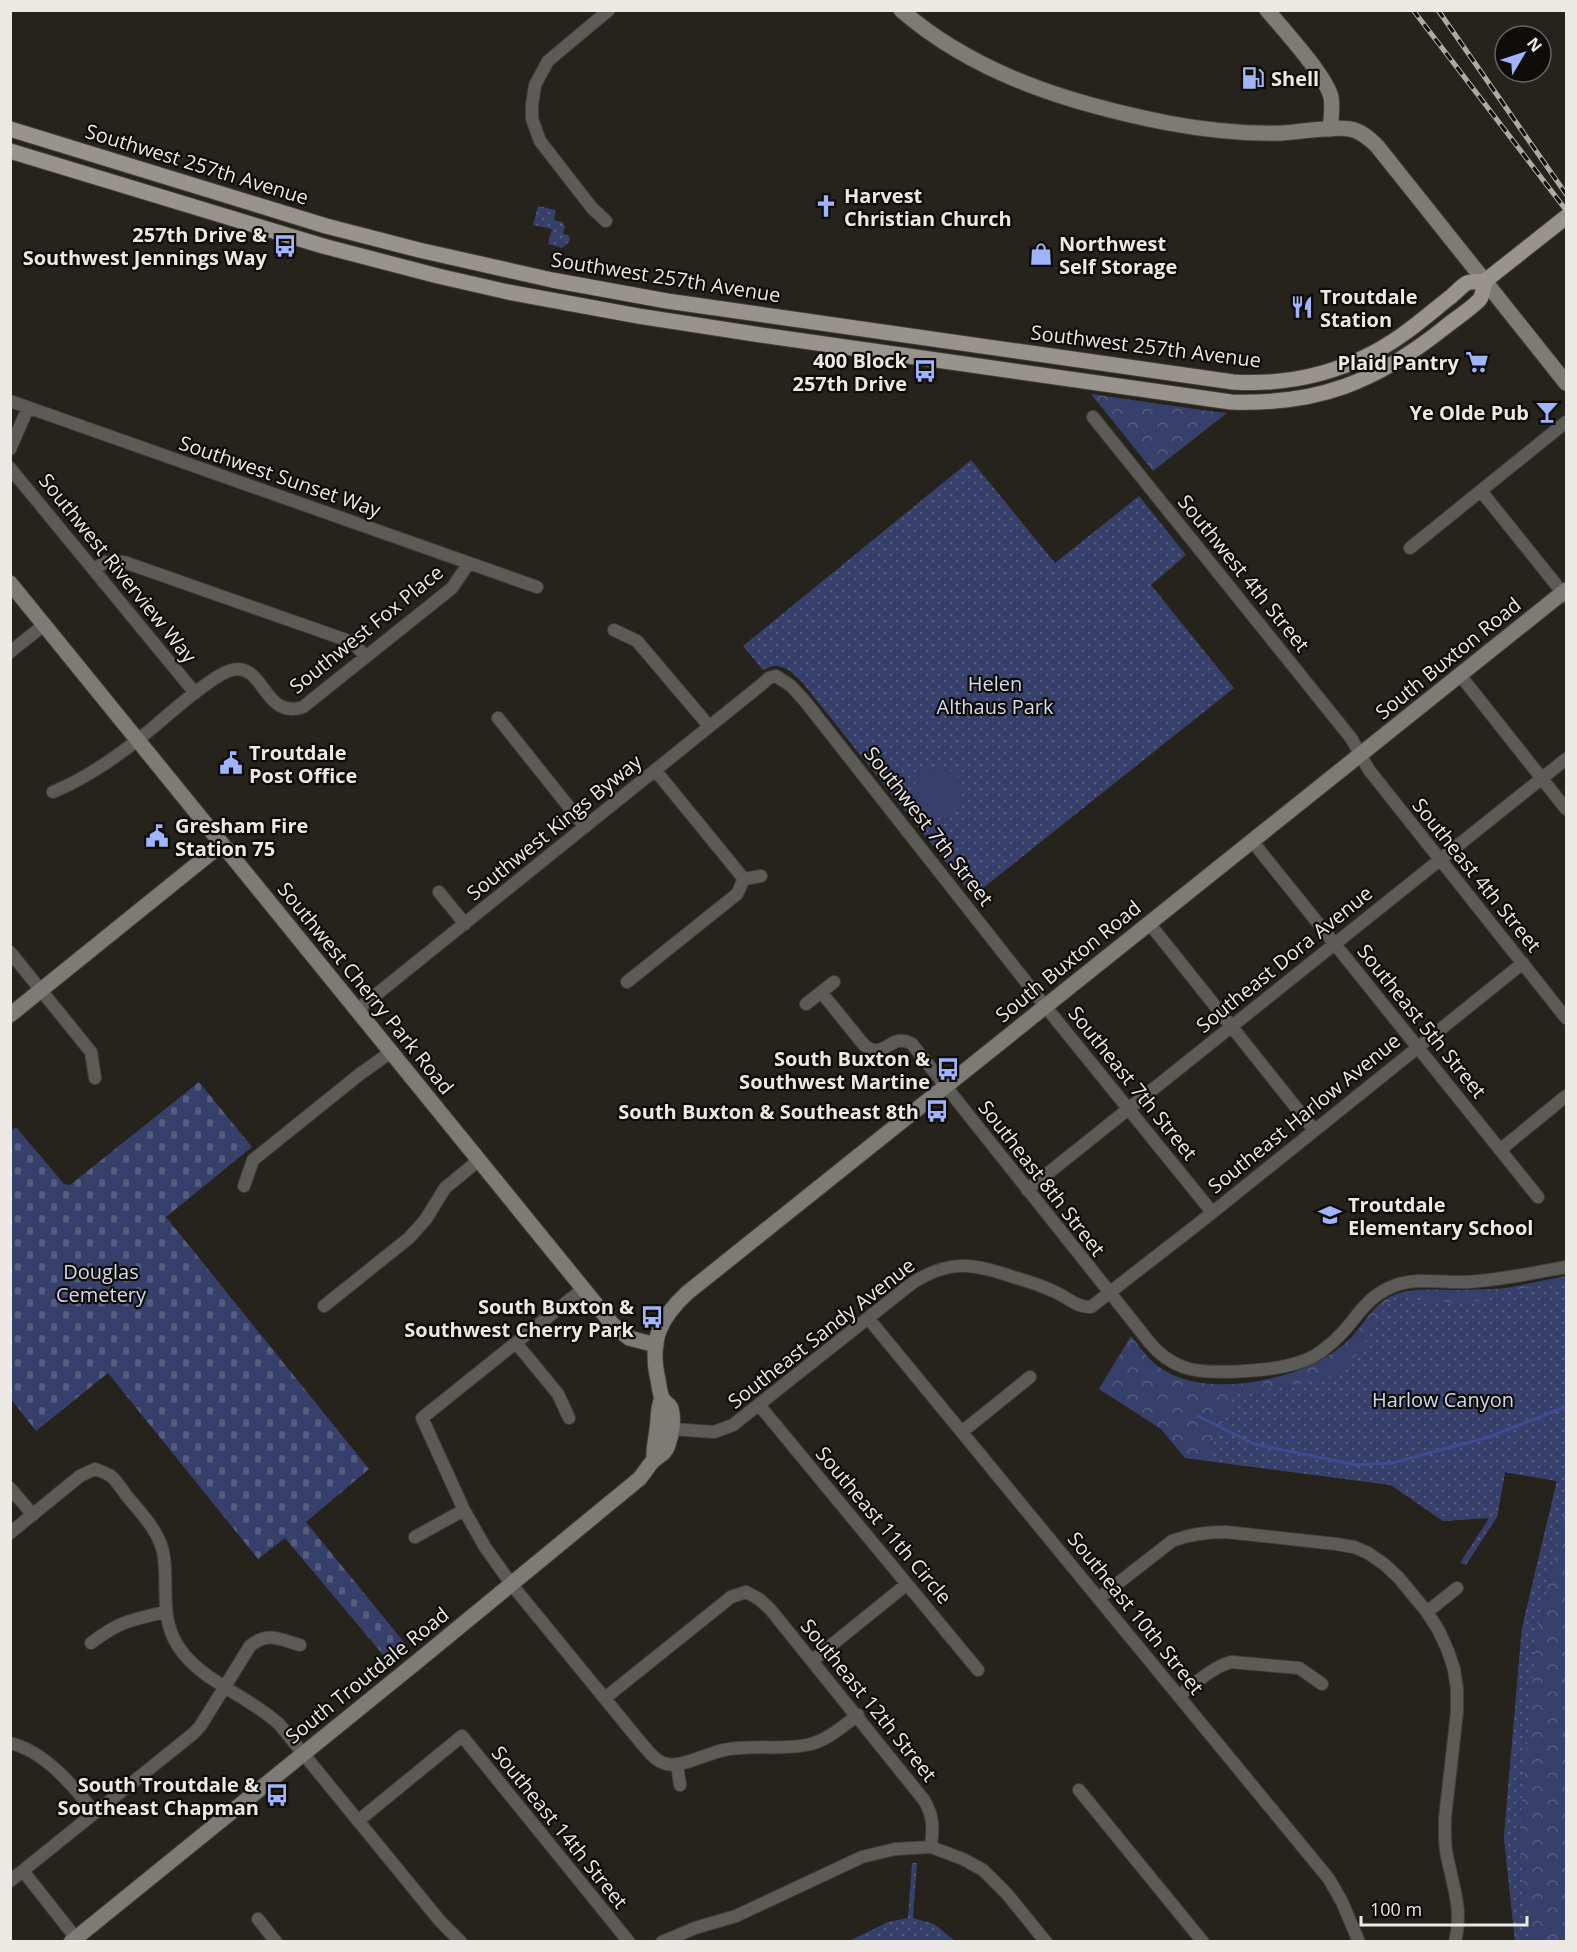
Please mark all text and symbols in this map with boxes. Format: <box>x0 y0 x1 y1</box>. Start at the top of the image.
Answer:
north arrow <box>1493 24 1553 84</box>
text: N <box>1522 33 1547 57</box>
fuel station icon: Shell <box>1240 65 1266 91</box>
place label: Shell <box>1271 65 1319 92</box>
street label: Southwest 257th Avenue <box>82 117 312 211</box>
place label: Harvest Christian Church <box>844 182 1012 232</box>
church icon: Harvest Christian Church <box>813 193 839 219</box>
place label: 257th Drive & Southwest Jennings Way <box>23 221 268 271</box>
place label: Northwest Self Storage <box>1059 230 1177 280</box>
bus stop icon: 257th Drive & Southwest Jennings Way <box>272 233 298 259</box>
shop icon: Northwest Self Storage <box>1028 241 1054 267</box>
street label: Southwest 257th Avenue <box>549 246 783 308</box>
place label: Troutdale Station <box>1320 283 1418 333</box>
restaurant icon: Troutdale Station <box>1289 294 1315 320</box>
street label: Southwest 257th Avenue <box>1029 318 1263 374</box>
place label: 400 Block 257th Drive <box>792 347 908 397</box>
place label: Plaid Pantry <box>1337 349 1460 376</box>
supermarket icon: Plaid Pantry <box>1464 349 1490 375</box>
bus stop icon: 400 Block 257th Drive <box>912 358 938 384</box>
place label: Ye Olde Pub <box>1409 399 1529 426</box>
bar icon: Ye Olde Pub <box>1534 399 1560 425</box>
street label: Southwest Sunset Way <box>176 429 385 523</box>
street label: Southwest Riverview Way <box>33 468 204 669</box>
street label: Southwest 4th Street <box>1172 489 1316 657</box>
street label: Southwest Fox Place <box>284 559 448 699</box>
street label: South Buxton Road <box>1370 591 1526 725</box>
park label: Helen Althaus Park <box>936 670 1054 720</box>
place label: Troutdale Post Office <box>249 739 357 789</box>
street label: Southwest 7th Street <box>858 741 1000 911</box>
street label: Southwest Kings Byway <box>461 747 648 906</box>
public building icon: Troutdale Post Office <box>218 750 244 776</box>
street label: Southeast 4th Street <box>1406 792 1548 958</box>
place label: Gresham Fire Station 75 <box>175 812 308 862</box>
public building icon: Gresham Fire Station 75 <box>144 823 170 849</box>
street label: Southwest Cherry Park Road <box>272 876 460 1100</box>
street label: Southeast Dora Avenue <box>1190 879 1378 1039</box>
street label: South Buxton Road <box>990 894 1146 1028</box>
street label: Southeast 5th Street <box>1351 938 1493 1104</box>
street label: Southeast 7th Street <box>1062 1000 1204 1166</box>
street label: Southeast Harlow Avenue <box>1202 1027 1406 1199</box>
place label: South Buxton & Southwest Martine <box>739 1045 930 1095</box>
bus stop icon: South Buxton & Southwest Martine <box>935 1056 961 1082</box>
street label: Southeast 8th Street <box>973 1095 1111 1261</box>
place label: South Buxton & Southeast 8th <box>618 1098 919 1125</box>
bus stop icon: South Buxton & Southeast 8th <box>924 1098 950 1124</box>
place label: Troutdale Elementary School <box>1348 1191 1533 1241</box>
school or university icon: Troutdale Elementary School <box>1317 1202 1343 1228</box>
street label: Southeast Sandy Avenue <box>722 1251 920 1415</box>
park label: Douglas Cemetery <box>56 1258 147 1308</box>
place label: South Buxton & Southwest Cherry Park <box>404 1293 635 1343</box>
bus stop icon: South Buxton & Southwest Cherry Park <box>639 1304 665 1330</box>
park label: Harlow Canyon <box>1372 1386 1514 1413</box>
street label: Southeast 11th Circle <box>810 1440 958 1610</box>
street label: Southeast 10th Street <box>1062 1526 1210 1700</box>
street label: South Troutdale Road <box>280 1601 454 1749</box>
street label: Southeast 12th Street <box>795 1613 943 1787</box>
street label: Southeast 14th Street <box>486 1740 634 1914</box>
place label: South Troutdale & Southeast Chapman <box>57 1771 259 1821</box>
bus stop icon: South Troutdale & Southeast Chapman <box>264 1782 290 1808</box>
scale bar <box>1361 1889 1528 1927</box>
text: 100 m <box>1370 1897 1422 1921</box>

